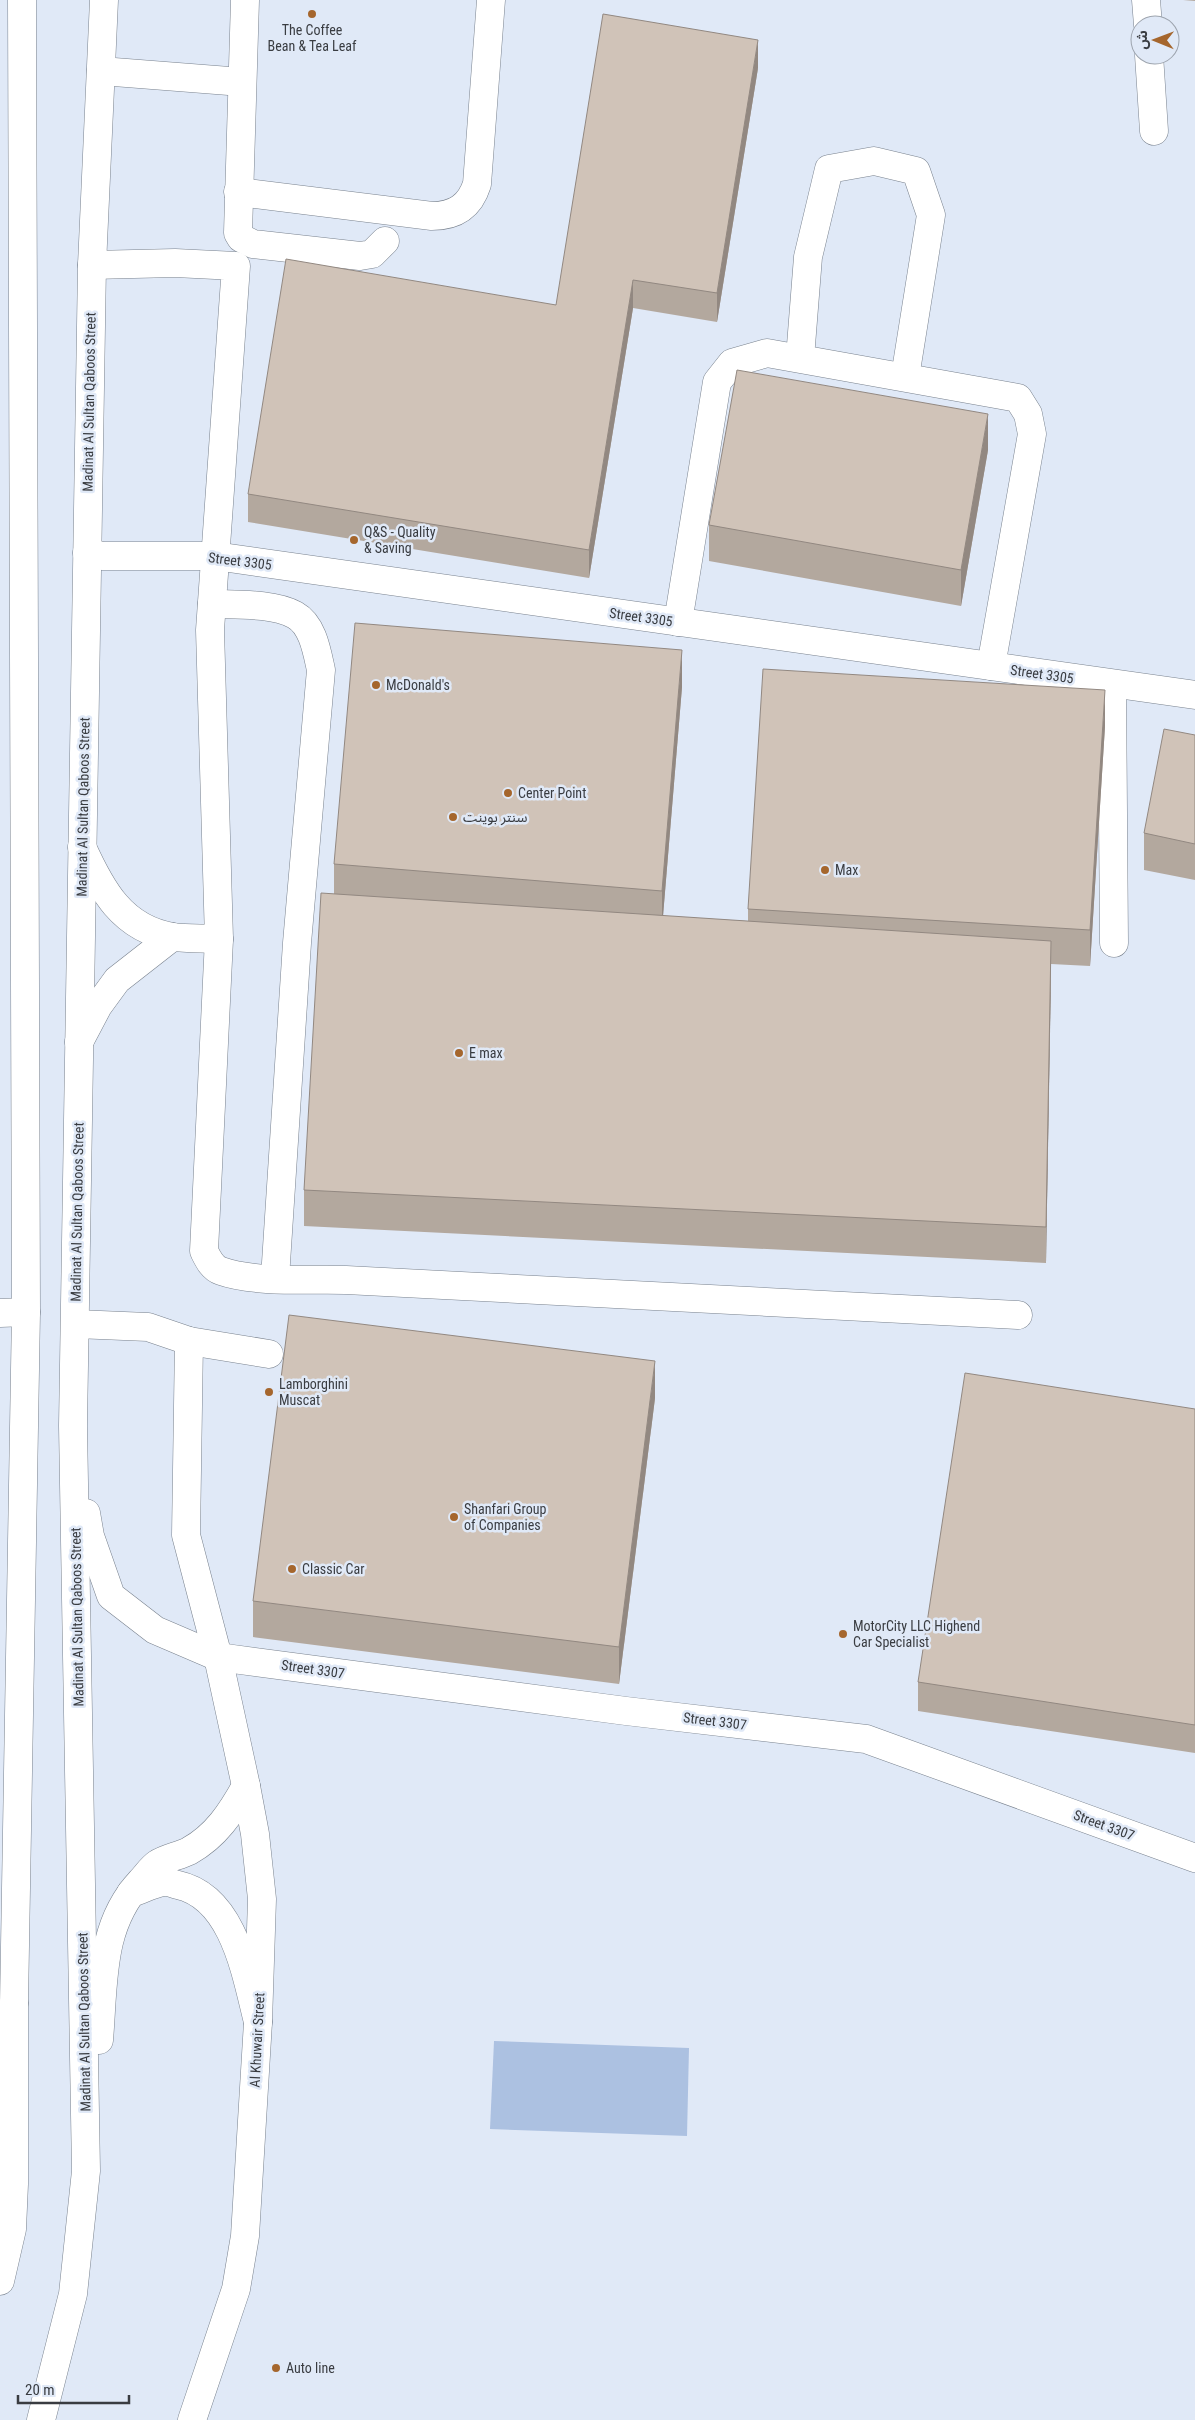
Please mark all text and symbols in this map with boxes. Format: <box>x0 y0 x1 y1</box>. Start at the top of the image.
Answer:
marker: The Coffee Bean & Tea Leaf <box>306 8 318 20</box>
north arrow <box>1130 15 1180 65</box>
place label: The Coffee Bean & Tea Leaf <box>268 22 357 54</box>
text: ش <box>1134 30 1150 50</box>
street label: Madinat Al Sultan Qaboos Street <box>79 312 99 492</box>
place label: Q&S - Quality & Saving <box>364 524 436 556</box>
marker: Q&S - Quality & Saving <box>348 534 360 546</box>
street label: Street 3305 <box>207 549 273 573</box>
street label: Street 3305 <box>608 605 674 629</box>
street label: Street 3305 <box>1009 662 1075 686</box>
place label: McDonald's <box>386 677 450 693</box>
marker: McDonald's <box>370 679 382 691</box>
street label: Madinat Al Sultan Qaboos Street <box>73 717 93 897</box>
place label: Center Point <box>518 785 586 801</box>
marker: Center Point <box>502 787 514 799</box>
place label: سنتر بوينت <box>463 809 527 826</box>
marker: سنتر بوينت <box>447 811 459 823</box>
place label: Max <box>835 862 858 878</box>
marker: Max <box>819 864 831 876</box>
place label: E max <box>469 1045 503 1061</box>
marker: E max <box>453 1047 465 1059</box>
street label: Madinat Al Sultan Qaboos Street <box>67 1122 87 1302</box>
place label: Lamborghini Muscat <box>279 1376 348 1408</box>
marker: Lamborghini Muscat <box>263 1386 275 1398</box>
place label: Shanfari Group of Companies <box>464 1501 547 1533</box>
marker: Shanfari Group of Companies <box>448 1511 460 1523</box>
street label: Madinat Al Sultan Qaboos Street <box>67 1527 87 1707</box>
place label: Classic Car <box>302 1561 364 1577</box>
marker: Classic Car <box>286 1563 298 1575</box>
place label: MotorCity LLC Highend Car Specialist <box>853 1618 980 1650</box>
marker: MotorCity LLC Highend Car Specialist <box>837 1628 849 1640</box>
street label: Street 3307 <box>280 1657 346 1681</box>
street label: Street 3307 <box>682 1709 748 1733</box>
street label: Street 3307 <box>1071 1807 1137 1843</box>
street label: Madinat Al Sultan Qaboos Street <box>74 1932 94 2112</box>
street label: Al Khuwair Street <box>247 1992 267 2088</box>
place label: Auto line <box>286 2360 335 2376</box>
marker: Auto line <box>270 2362 282 2374</box>
scale bar <box>18 2372 129 2404</box>
text: 20 m <box>25 2381 55 2399</box>

